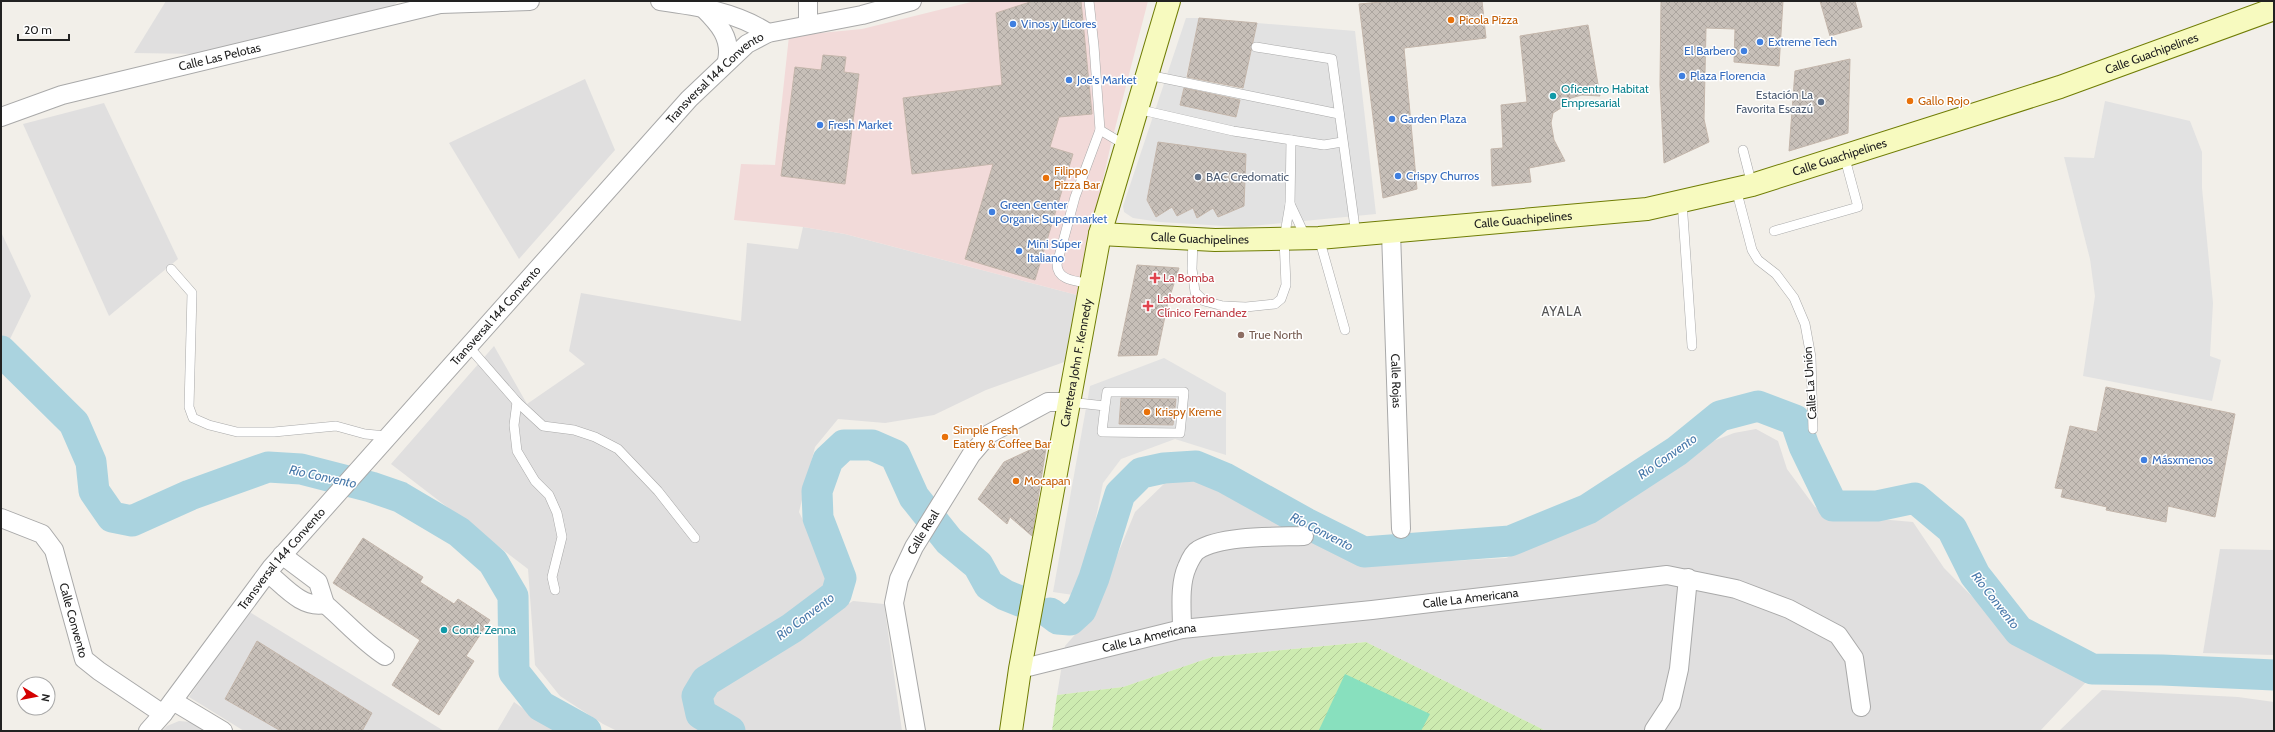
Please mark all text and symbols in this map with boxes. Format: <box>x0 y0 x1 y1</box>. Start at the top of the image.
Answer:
place label: Picola Pizza <box>1459 12 1518 27</box>
marker: Picola Pizza <box>1446 15 1456 25</box>
scale bar <box>18 16 69 42</box>
place label: Vinos y Licores <box>1021 16 1096 31</box>
marker: Vinos y Licores <box>1008 19 1018 29</box>
text: 20 m <box>24 22 52 37</box>
street label: Transversal 144 Convento <box>663 28 766 127</box>
street label: Calle Guachipelines <box>2103 29 2200 77</box>
place label: Extreme Tech <box>1768 34 1837 49</box>
marker: Extreme Tech <box>1755 37 1765 47</box>
street label: Calle Las Pelotas <box>177 39 262 74</box>
place label: El Barbero <box>1684 43 1736 58</box>
marker: El Barbero <box>1739 46 1749 56</box>
place label: Plaza Florencia <box>1690 68 1766 83</box>
marker: Plaza Florencia <box>1677 71 1687 81</box>
place label: Joe's Market <box>1076 72 1137 87</box>
marker: Joe's Market <box>1064 75 1074 85</box>
place label: Oficentro Habitat Empresarial <box>1561 81 1649 110</box>
place label: Estación La Favorita Escazú <box>1736 87 1813 116</box>
marker: Oficentro Habitat Empresarial <box>1548 91 1558 101</box>
place label: Gallo Rojo <box>1918 93 1970 108</box>
marker: Gallo Rojo <box>1905 96 1915 106</box>
marker: Estación La Favorita Escazú <box>1816 97 1826 107</box>
place label: Garden Plaza <box>1400 111 1467 126</box>
marker: Garden Plaza <box>1387 114 1397 124</box>
place label: Fresh Market <box>828 117 892 132</box>
marker: Fresh Market <box>815 120 825 130</box>
street label: Calle Guachipelines <box>1790 135 1889 179</box>
place label: Filippo Pizza Bar <box>1054 163 1100 192</box>
place label: Crispy Churros <box>1406 168 1479 183</box>
place label: BAC Credomatic <box>1206 169 1290 184</box>
marker: Crispy Churros <box>1393 171 1403 181</box>
marker: BAC Credomatic <box>1193 172 1203 182</box>
marker: Filippo Pizza Bar <box>1041 173 1051 183</box>
place label: Green Center Organic Supermarket <box>1000 197 1107 226</box>
marker: Green Center Organic Supermarket <box>987 207 997 217</box>
street label: Calle Guachipelines <box>1473 208 1573 231</box>
street label: Calle Guachipelines <box>1150 229 1249 247</box>
place label: Mini Súper Italiano <box>1027 236 1081 265</box>
marker: Mini Súper Italiano <box>1014 246 1024 256</box>
street label: Transversal 144 Convento <box>447 262 544 369</box>
place label: La Bomba <box>1163 270 1214 285</box>
marker: La Bomba <box>1150 273 1160 283</box>
place label: Laboratorio Clínico Fernandez <box>1157 291 1247 320</box>
street label: Carretera John F. Kennedy <box>1057 297 1095 428</box>
marker: Laboratorio Clínico Fernandez <box>1142 300 1154 312</box>
district label: AYALA <box>1541 303 1583 319</box>
place label: True North <box>1249 327 1302 342</box>
marker: True North <box>1236 330 1246 340</box>
street label: Calle La Unión <box>1799 346 1820 420</box>
street label: Calle Rojas <box>1388 353 1405 408</box>
place label: Krispy Kreme <box>1155 404 1222 419</box>
marker: Krispy Kreme <box>1142 407 1152 417</box>
place label: Simple Fresh Eatery & Coffee Bar <box>953 422 1052 451</box>
water label: Río Convento <box>1634 430 1700 482</box>
marker: Simple Fresh Eatery & Coffee Bar <box>940 432 950 442</box>
place label: Másxmenos <box>2152 452 2213 467</box>
marker: Másxmenos <box>2139 455 2149 465</box>
water label: Río Convento <box>288 461 359 491</box>
place label: Mocapan <box>1024 473 1071 488</box>
marker: Mocapan <box>1011 476 1021 486</box>
street label: Transversal 144 Convento <box>234 504 328 613</box>
street label: Calle Real <box>904 507 942 557</box>
water label: Río Convento <box>1288 508 1356 554</box>
water label: Río Convento <box>1969 568 2024 632</box>
street label: Calle Convento <box>56 581 91 660</box>
street label: Calle La Americana <box>1422 585 1519 611</box>
water label: Río Convento <box>773 589 837 643</box>
street label: Calle La Americana <box>1100 620 1197 655</box>
place label: Cond. Zenna <box>452 622 516 637</box>
marker: Cond. Zenna <box>439 625 449 635</box>
north arrow <box>16 676 56 716</box>
text: N <box>38 693 53 703</box>

